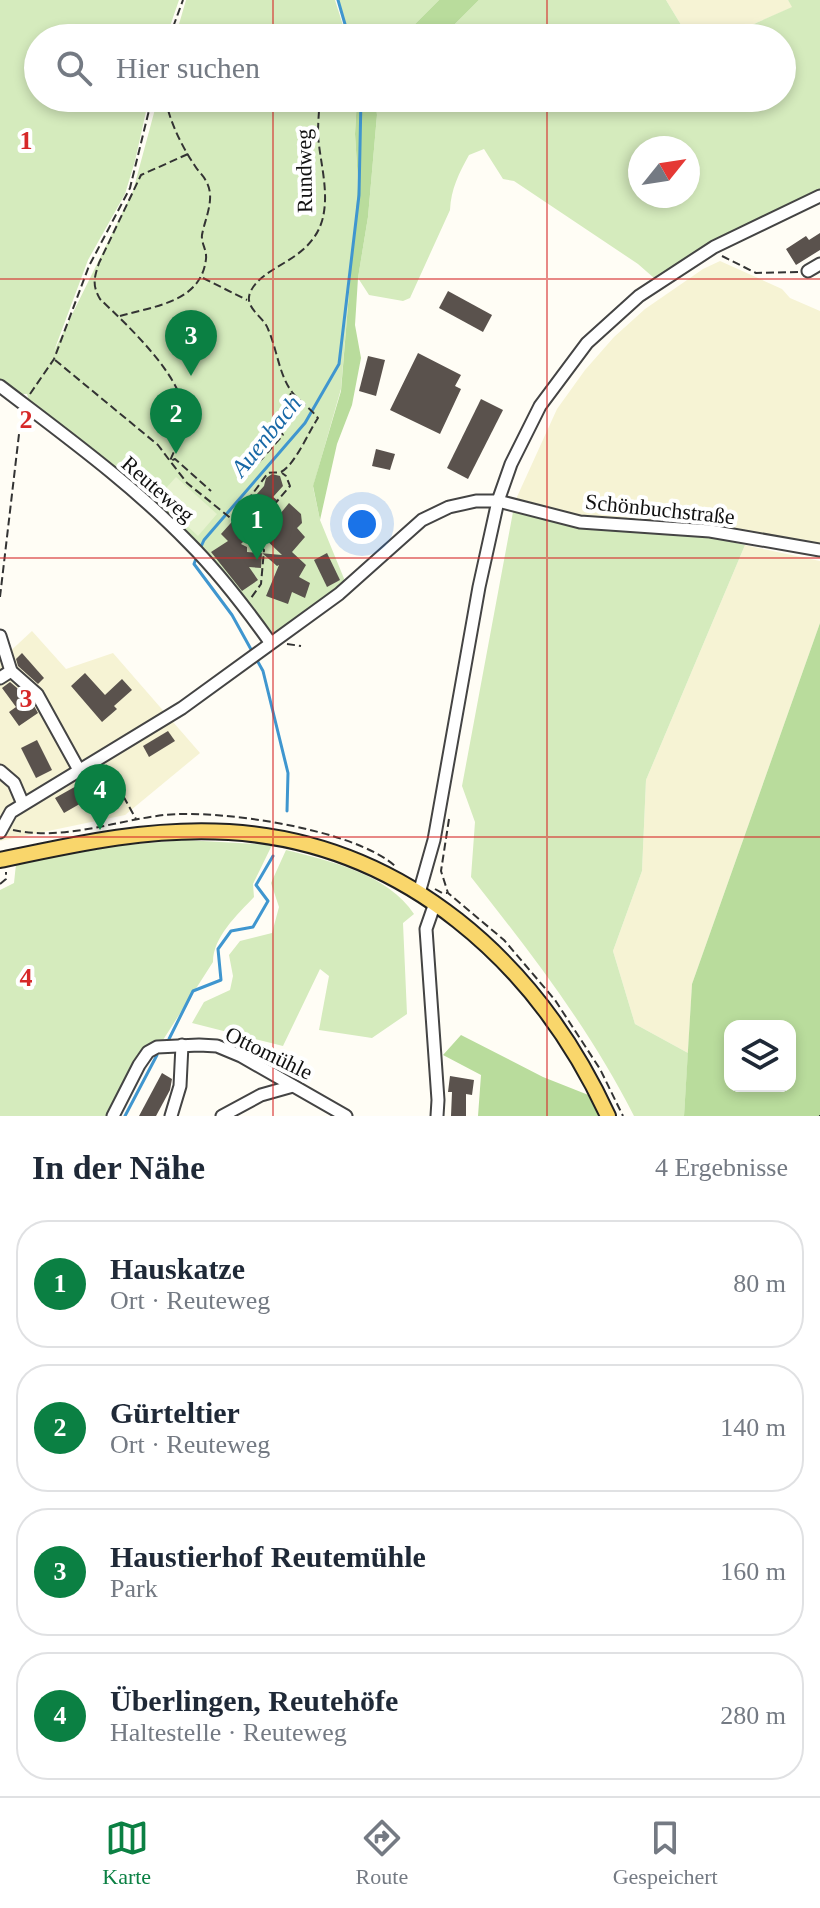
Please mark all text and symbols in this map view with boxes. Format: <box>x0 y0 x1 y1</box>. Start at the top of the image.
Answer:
search box <box>24 24 796 112</box>
icon: search <box>52 46 96 90</box>
text: Hier suchen <box>116 51 260 84</box>
text: 1 <box>20 126 33 155</box>
street label: Rundweg <box>291 129 317 213</box>
north arrow <box>628 136 700 208</box>
pin: 3 <box>165 310 217 376</box>
pin: 2 <box>150 388 202 454</box>
water label: Auenbach <box>224 391 306 483</box>
text: 2 <box>20 405 33 434</box>
street label: Reuteweg <box>117 451 199 527</box>
street label: Schönbuchstraße <box>584 489 736 529</box>
pin: 1 <box>231 494 283 560</box>
your location <box>342 504 382 544</box>
text: 3 <box>20 684 33 713</box>
pin: 4 <box>74 764 126 830</box>
text: 4 <box>20 963 33 992</box>
map controls <box>724 1020 796 1092</box>
button: layers <box>724 1020 796 1092</box>
street label: Ottomühle <box>221 1021 317 1085</box>
text: In der Nähe <box>32 1149 205 1186</box>
text: 4 Ergebnisse <box>655 1153 788 1182</box>
text: Hauskatze <box>110 1252 245 1285</box>
text: 1 <box>54 1269 67 1298</box>
text: 80 m <box>733 1269 786 1298</box>
text: Ort · Reuteweg <box>110 1286 270 1315</box>
text: Gürteltier <box>110 1396 240 1429</box>
text: 2 <box>54 1413 67 1442</box>
text: 140 m <box>720 1413 786 1442</box>
text: Ort · Reuteweg <box>110 1430 270 1459</box>
text: Haustierhof Reutemühle <box>110 1540 426 1573</box>
text: 3 <box>54 1557 67 1586</box>
text: 160 m <box>720 1557 786 1586</box>
text: Park <box>110 1574 158 1603</box>
text: Überlingen, Reutehöfe <box>110 1684 398 1717</box>
text: 4 <box>54 1701 67 1730</box>
text: 280 m <box>720 1701 786 1730</box>
text: Haltestelle · Reuteweg <box>110 1718 347 1747</box>
tab: Karte <box>102 1816 151 1890</box>
tab: Route <box>356 1816 408 1890</box>
tab: Gespeichert <box>613 1816 718 1890</box>

